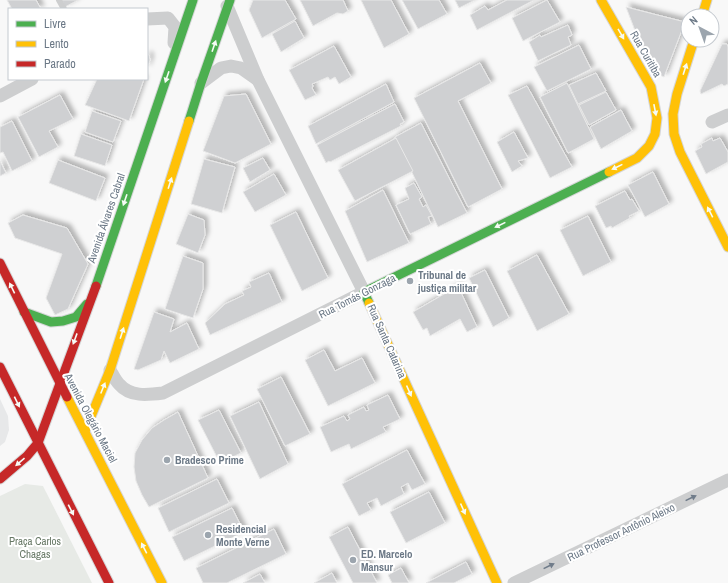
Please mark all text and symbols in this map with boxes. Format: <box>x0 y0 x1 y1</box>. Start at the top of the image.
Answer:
legend <box>8 8 148 80</box>
north arrow <box>680 8 720 48</box>
text: N <box>686 13 700 28</box>
text: Livre <box>44 16 66 32</box>
one-way arrow <box>617 28 624 40</box>
street label: Rua Curitiba <box>627 28 665 80</box>
text: Lento <box>44 36 69 52</box>
one-way arrow <box>211 40 217 52</box>
text: Parado <box>44 56 76 72</box>
one-way arrow <box>682 63 688 75</box>
one-way arrow <box>163 71 169 83</box>
one-way arrow <box>653 104 659 116</box>
one-way arrow <box>611 164 623 170</box>
street label: Avenida Álvares Cabral <box>84 171 128 266</box>
one-way arrow <box>167 176 173 188</box>
one-way arrow <box>122 194 128 206</box>
one-way arrow <box>707 206 713 218</box>
one-way arrow <box>495 222 506 228</box>
place label: Tribunal de justiça militar <box>417 268 477 295</box>
street label: Rua Tomás Gonzaga <box>316 271 398 321</box>
marker: Tribunal de justiça militar <box>405 276 415 286</box>
one-way arrow <box>9 282 15 293</box>
street label: Rua Santa Catarina <box>364 302 410 380</box>
one-way arrow <box>119 327 125 339</box>
one-way arrow <box>72 333 78 345</box>
street label: Avenida Olegário Maciel <box>61 370 120 465</box>
one-way arrow <box>100 381 106 393</box>
one-way arrow <box>406 385 413 397</box>
one-way arrow <box>14 396 20 408</box>
place label: Bradesco Prime <box>175 453 244 467</box>
marker: Bradesco Prime <box>162 455 172 465</box>
one-way arrow <box>15 458 26 467</box>
one-way arrow <box>686 495 697 501</box>
street label: Rua Professor Antônio Aleixo <box>565 500 677 564</box>
one-way arrow <box>68 504 75 516</box>
one-way arrow <box>460 504 466 515</box>
place label: Residencial Monte Verne <box>216 522 269 549</box>
marker: Residencial Monte Verne <box>203 530 213 540</box>
park label: Praça Carlos Chagas <box>9 534 62 561</box>
one-way arrow <box>141 542 147 554</box>
place label: ED. Marcelo Mansur <box>361 547 413 574</box>
marker: ED. Marcelo Mansur <box>348 555 358 565</box>
one-way arrow <box>543 563 554 569</box>

